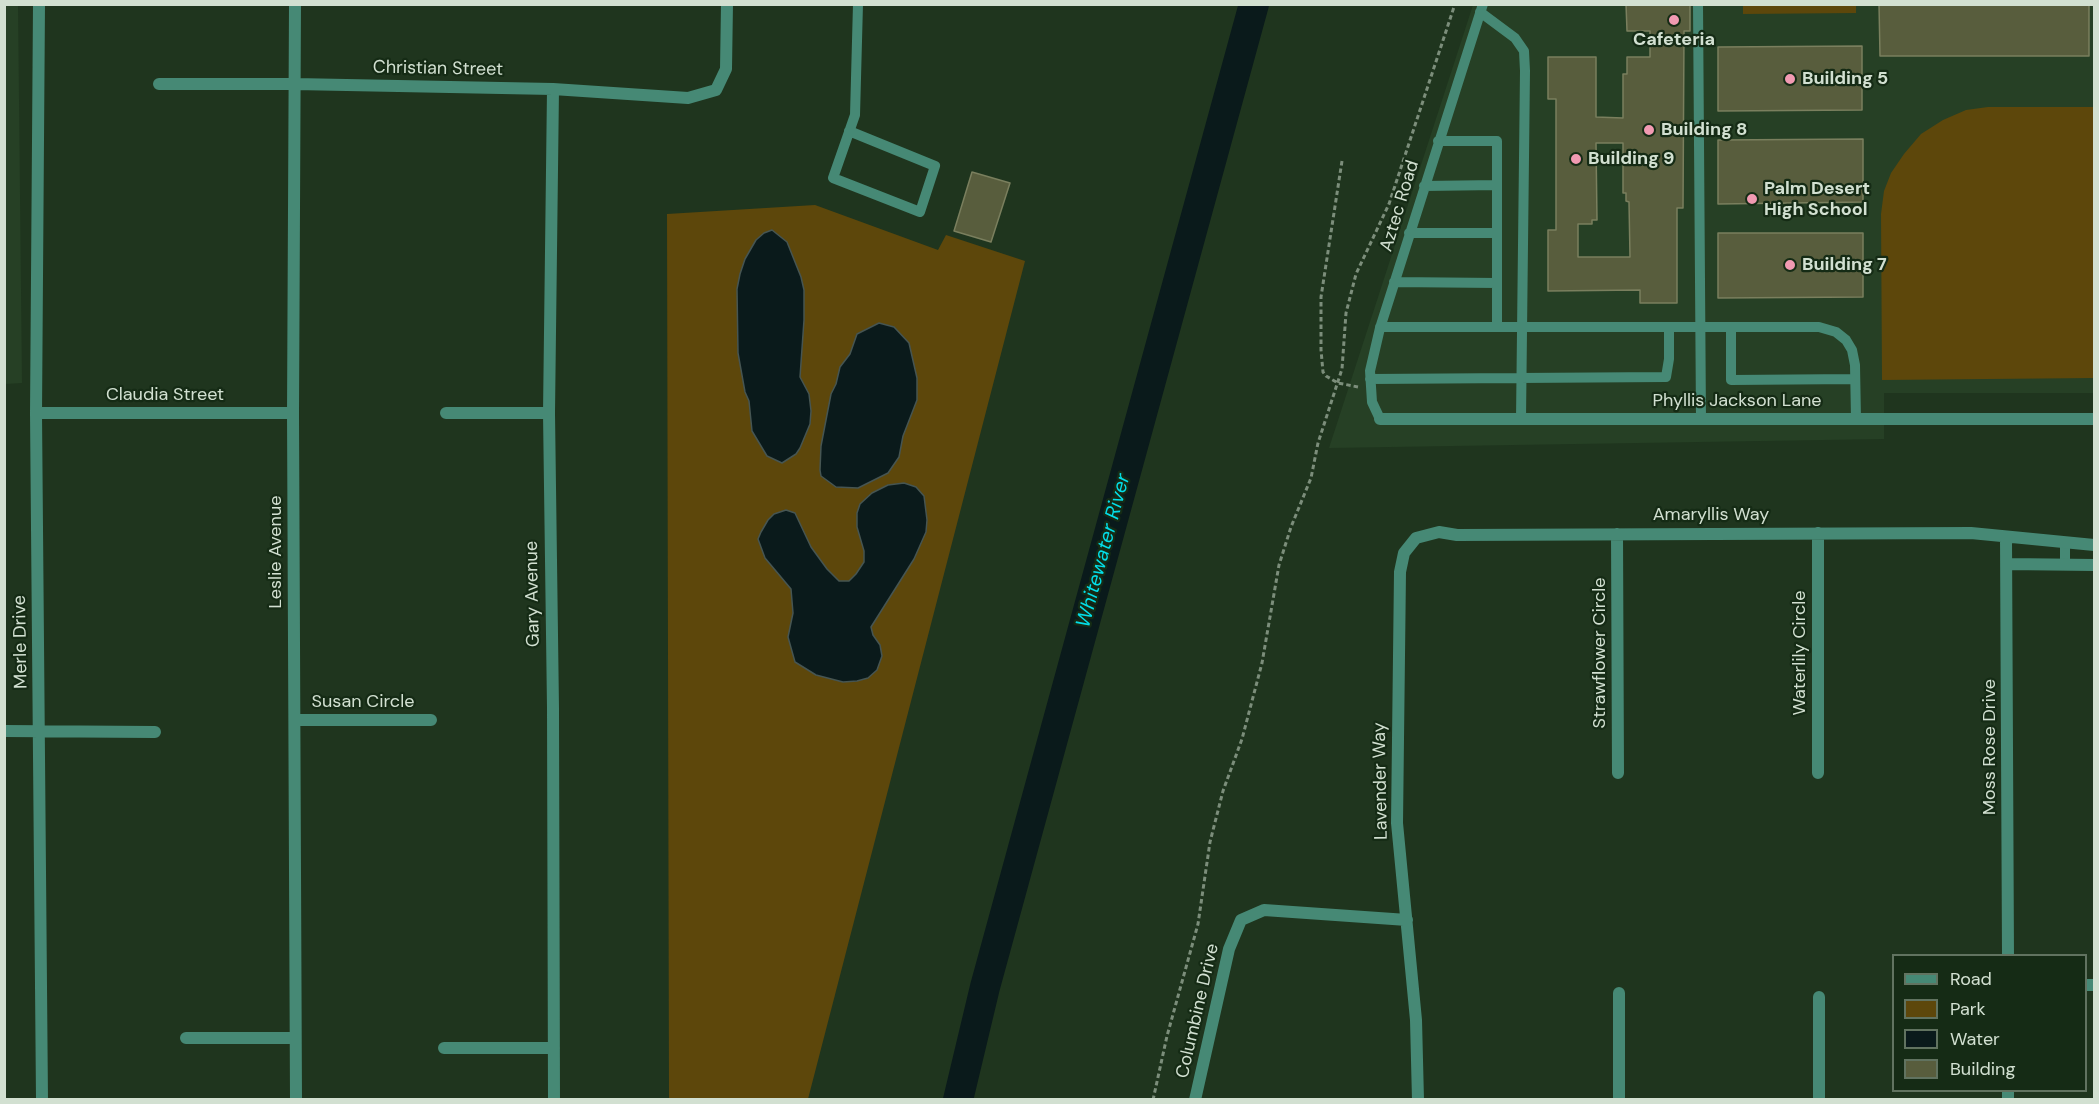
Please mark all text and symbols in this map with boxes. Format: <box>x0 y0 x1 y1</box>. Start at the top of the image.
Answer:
marker: Cafeteria <box>1667 13 1681 27</box>
place label: Cafeteria <box>1633 29 1715 51</box>
street label: Christian Street <box>373 57 503 81</box>
place label: Building 5 <box>1802 68 1888 90</box>
marker: Building 5 <box>1783 72 1797 86</box>
place label: Building 8 <box>1661 119 1747 141</box>
marker: Building 8 <box>1642 123 1656 137</box>
place label: Building 9 <box>1588 148 1675 170</box>
marker: Building 9 <box>1569 152 1583 166</box>
street label: Aztec Road <box>1376 158 1424 254</box>
place label: Palm Desert High School <box>1764 178 1870 220</box>
marker: Palm Desert High School <box>1745 192 1759 206</box>
place label: Building 7 <box>1802 254 1887 276</box>
marker: Building 7 <box>1783 258 1797 272</box>
street label: Claudia Street <box>106 384 224 406</box>
street label: Phyllis Jackson Lane <box>1652 390 1822 412</box>
water label: Whitewater River <box>1072 471 1136 631</box>
street label: Leslie Avenue <box>265 496 287 608</box>
street label: Amaryllis Way <box>1653 504 1769 526</box>
street label: Gary Avenue <box>521 541 545 647</box>
street label: Strawflower Circle <box>1589 577 1611 729</box>
street label: Waterlily Circle <box>1789 591 1811 715</box>
street label: Merle Drive <box>9 595 33 689</box>
street label: Moss Rose Drive <box>1979 679 2001 815</box>
street label: Susan Circle <box>312 691 414 713</box>
street label: Lavender Way <box>1369 722 1393 840</box>
street label: Columbine Drive <box>1172 942 1224 1080</box>
legend <box>1892 954 2087 1092</box>
text: Road <box>1950 967 1992 991</box>
text: Park <box>1950 997 1986 1021</box>
text: Water <box>1950 1027 2000 1051</box>
text: Building <box>1950 1057 2015 1081</box>

